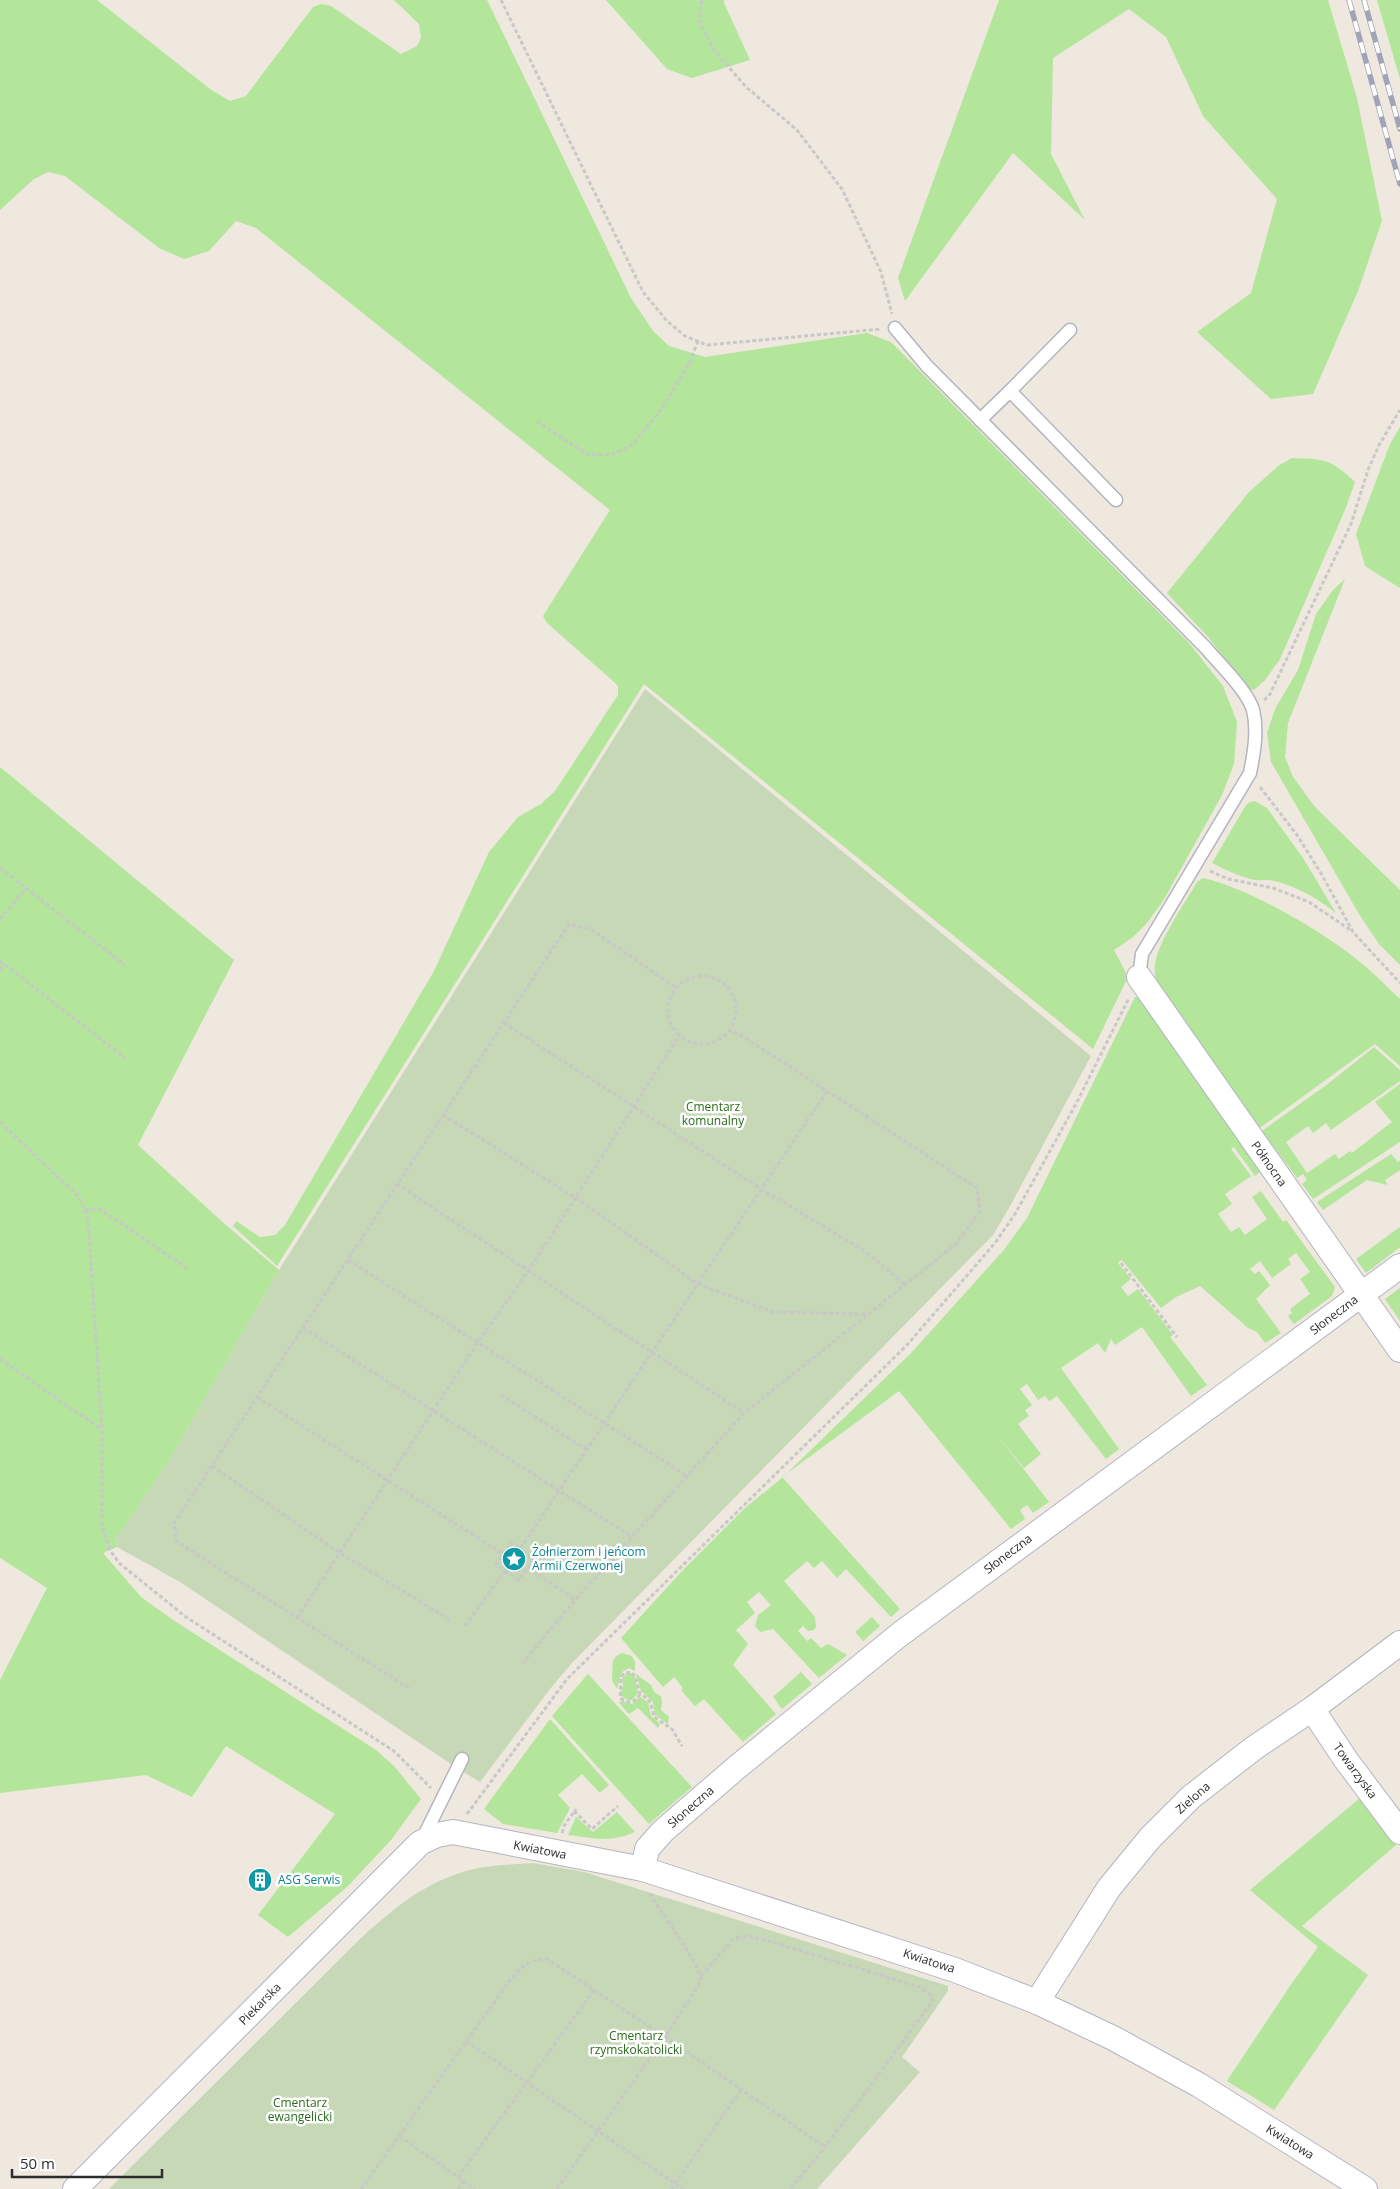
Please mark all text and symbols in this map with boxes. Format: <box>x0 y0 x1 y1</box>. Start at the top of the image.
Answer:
park label: Cmentarz komunalny <box>682 1098 745 1129</box>
street label: Północna <box>1248 1138 1291 1190</box>
street label: Słoneczna <box>1306 1291 1361 1338</box>
street label: Słoneczna <box>980 1530 1035 1577</box>
place label: Żołnierzom i jeńcom Armii Czerwonej <box>532 1543 646 1574</box>
place icon: Żołnierzom i jeńcom Armii Czerwonej <box>501 1546 527 1572</box>
street label: Towarzyska <box>1329 1739 1381 1802</box>
street label: Zielona <box>1172 1778 1214 1817</box>
street label: Słoneczna <box>664 1782 718 1832</box>
street label: Kwiatowa <box>512 1836 568 1863</box>
building icon: ASG Serwis <box>247 1867 273 1893</box>
place label: ASG Serwis <box>278 1871 341 1888</box>
street label: Kwiatowa <box>901 1944 957 1977</box>
street label: Piekarska <box>235 1979 285 2029</box>
park label: Cmentarz rzymskokatolicki <box>590 2027 682 2058</box>
park label: Cmentarz ewangelicki <box>268 2094 332 2125</box>
street label: Kwiatowa <box>1263 2120 1318 2163</box>
scale bar <box>12 2146 162 2178</box>
text: 50 m <box>20 2153 55 2173</box>

